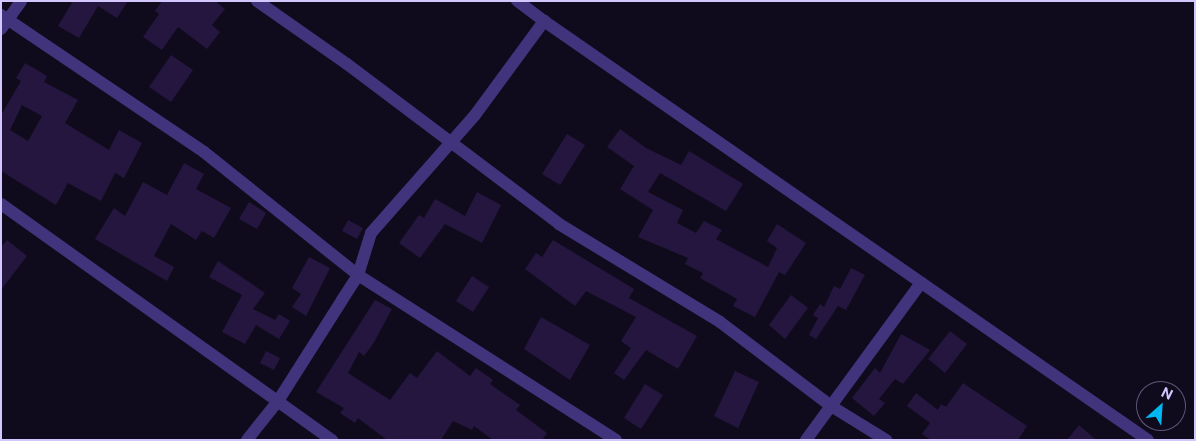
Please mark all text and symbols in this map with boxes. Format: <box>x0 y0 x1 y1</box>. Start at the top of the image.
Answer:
north arrow <box>1136 381 1186 431</box>
text: N <box>1159 384 1176 403</box>

